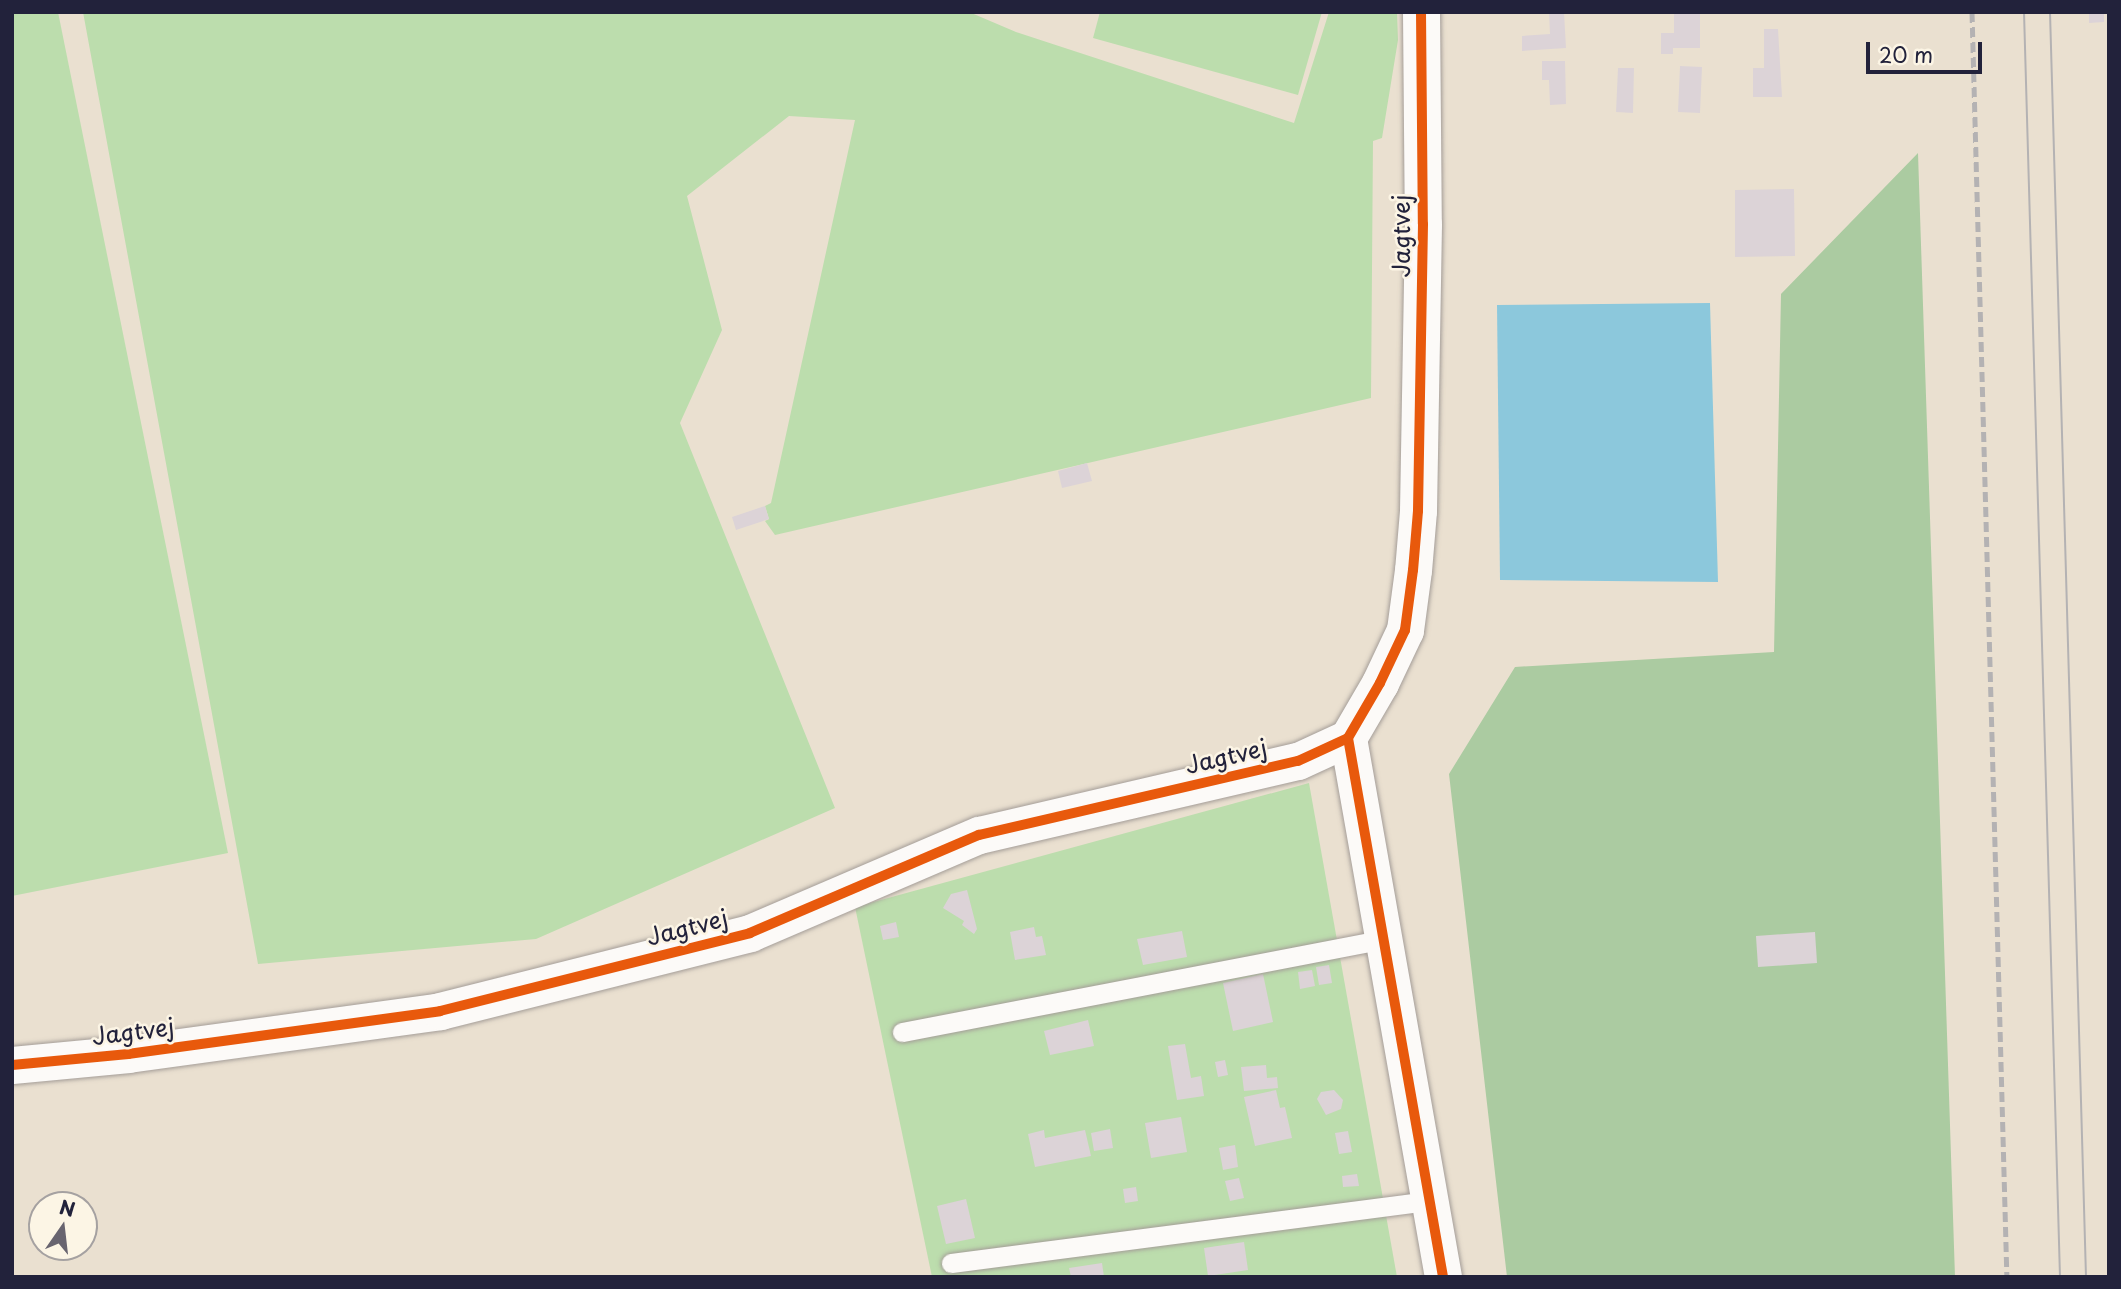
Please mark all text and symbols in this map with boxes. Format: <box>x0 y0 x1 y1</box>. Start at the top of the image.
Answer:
scale bar <box>1869 28 1984 72</box>
text: 20 m <box>1879 38 1933 70</box>
street label: Jagtvej <box>1387 194 1415 278</box>
street label: Jagtvej <box>1182 733 1270 779</box>
street label: Jagtvej <box>643 903 731 951</box>
street label: Jagtvej <box>90 1012 176 1050</box>
north arrow <box>28 1191 98 1261</box>
text: N <box>57 1192 78 1223</box>

